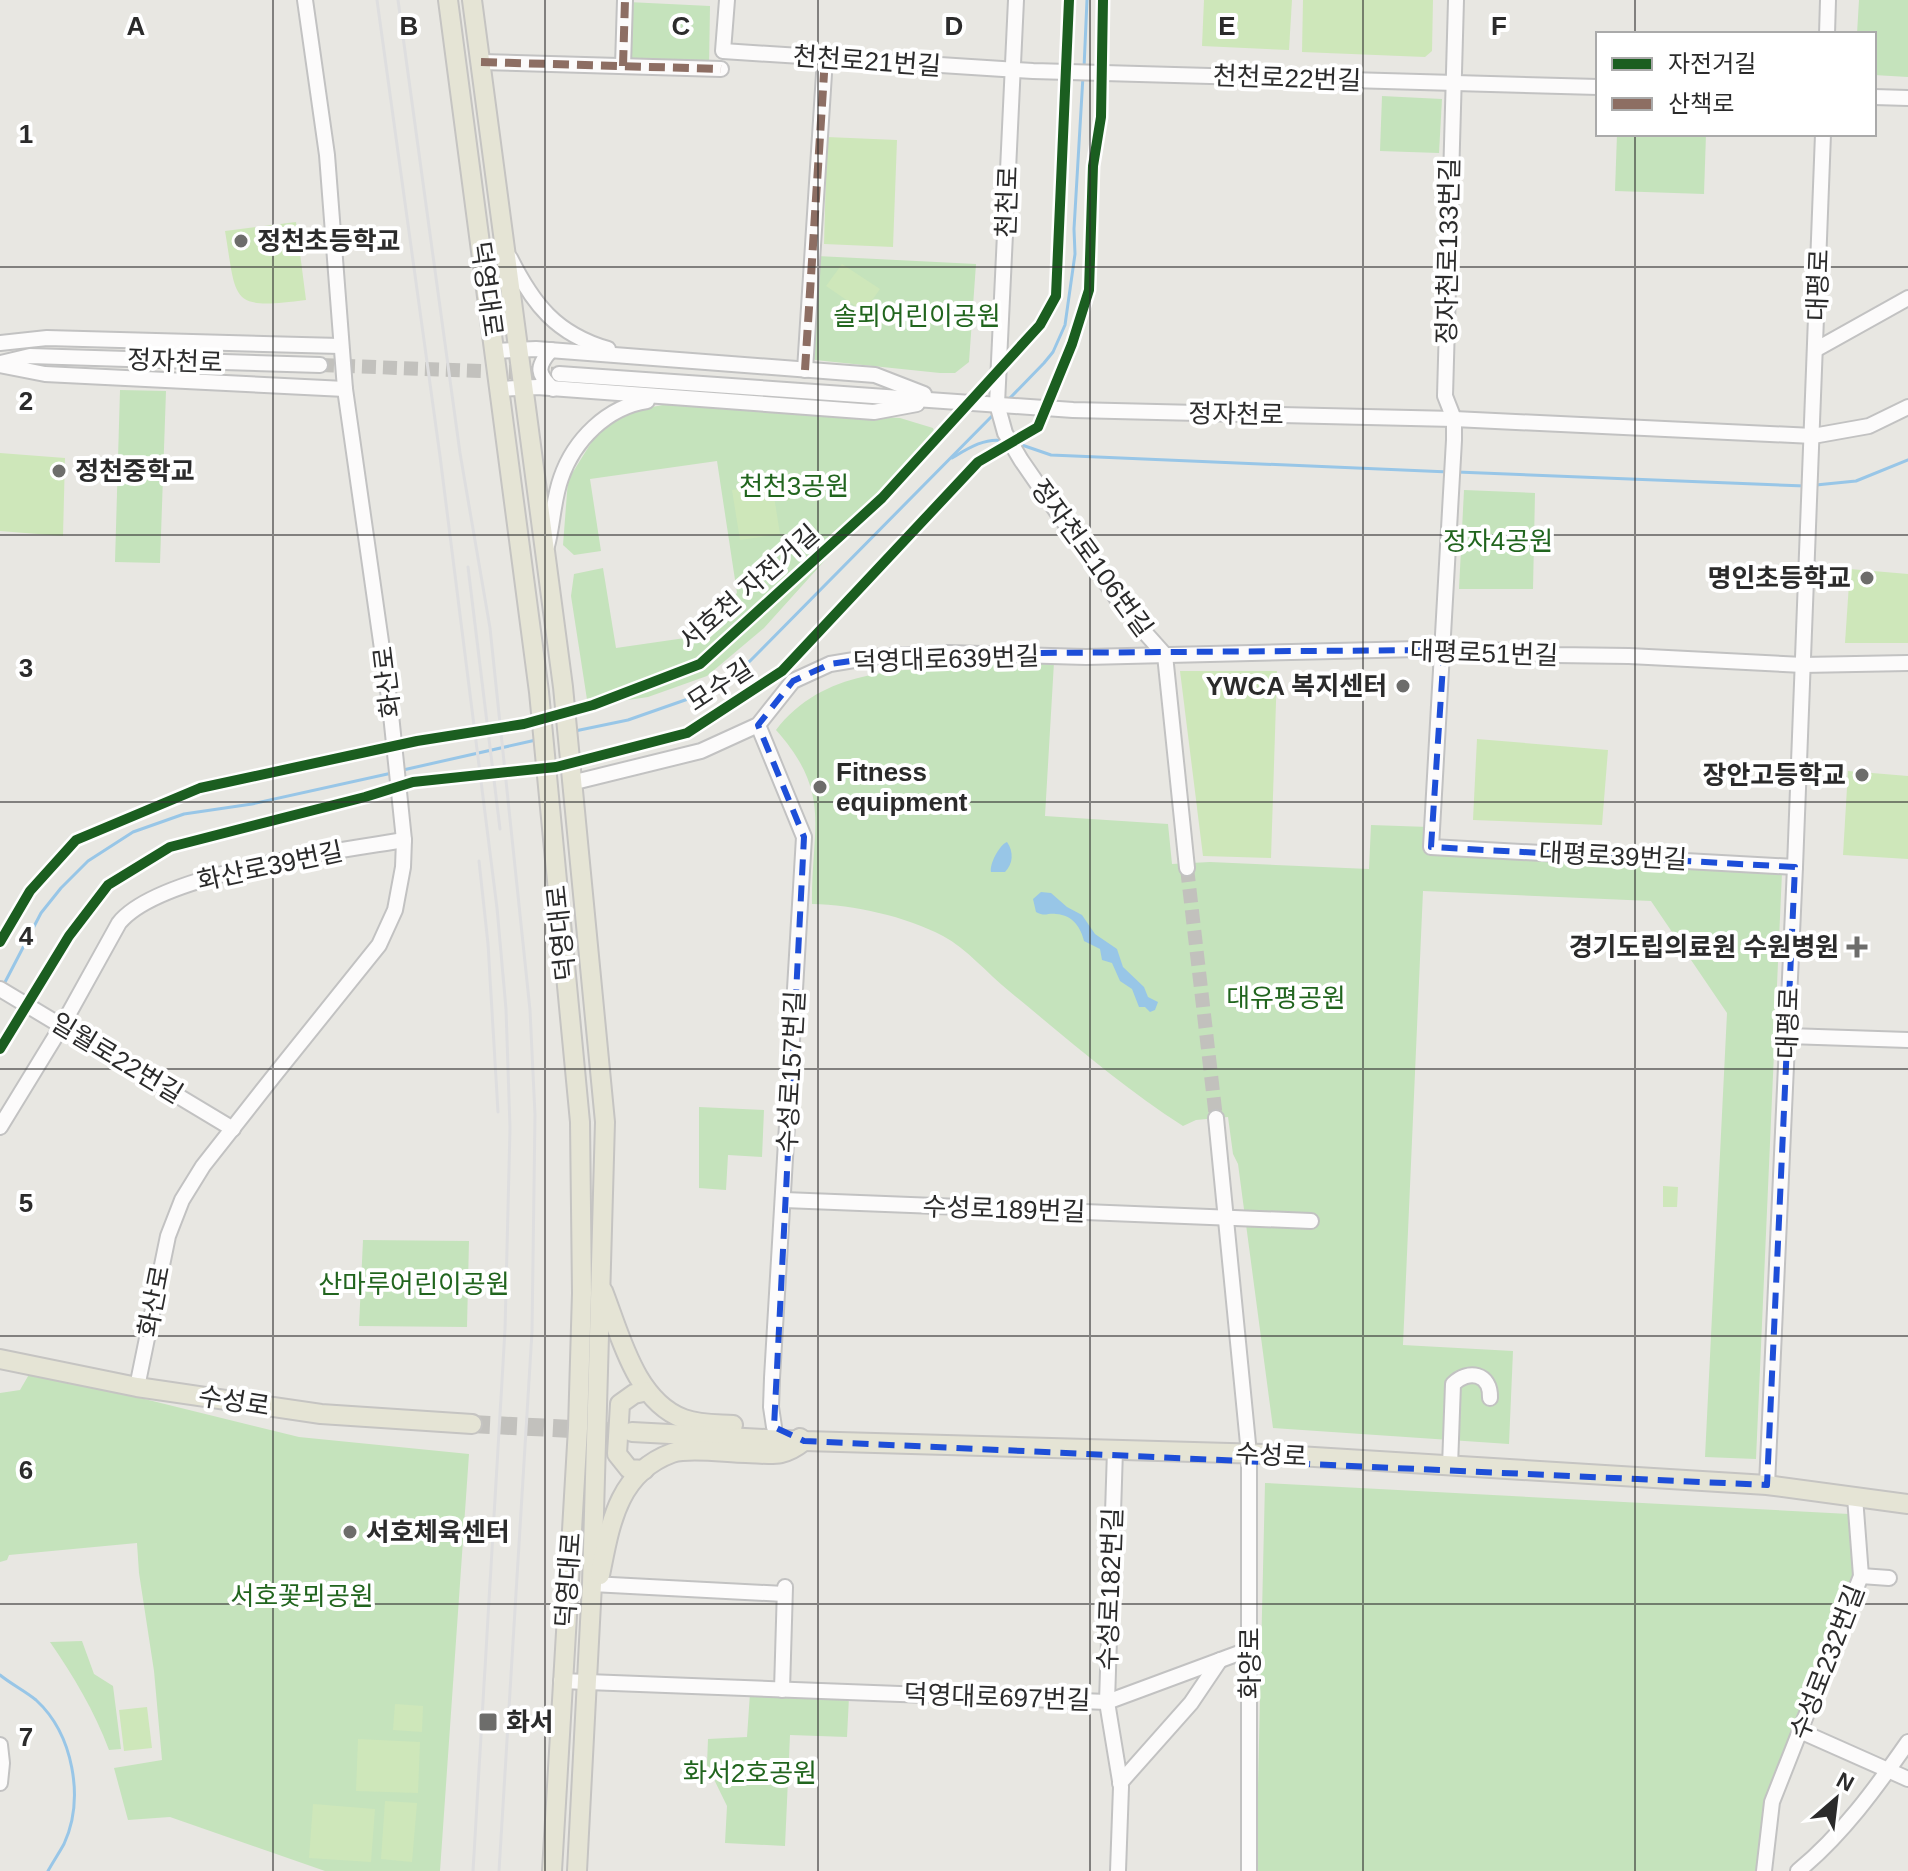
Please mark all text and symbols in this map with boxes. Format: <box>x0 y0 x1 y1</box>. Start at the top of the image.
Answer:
text: A <box>127 11 146 41</box>
text: B <box>400 11 418 41</box>
text: C <box>672 11 691 41</box>
text: D <box>945 11 963 41</box>
text: E <box>1218 11 1236 41</box>
text: F <box>1491 11 1507 41</box>
legend <box>1596 32 1876 136</box>
street label: 천천로21번길 <box>792 41 942 81</box>
text: 자전거길 <box>1668 50 1756 77</box>
street label: 천천로22번길 <box>1212 60 1362 96</box>
text: 산책로 <box>1668 90 1734 117</box>
text: 1 <box>19 119 33 149</box>
street label: 정자천로133번길 <box>1431 157 1465 345</box>
street label: 천천로 <box>991 166 1023 238</box>
place label: 정천초등학교 <box>257 226 401 256</box>
marker: 정천초등학교 <box>232 232 250 250</box>
street label: 덕영대로 <box>465 240 509 338</box>
street label: 대평로 <box>1802 249 1834 321</box>
park label: 솔뫼어린이공원 <box>833 301 1001 331</box>
street label: 정자천로 <box>127 344 223 378</box>
text: 2 <box>19 386 33 416</box>
street label: 정자천로 <box>1188 398 1284 430</box>
place label: 정천중학교 <box>75 456 195 486</box>
marker: 정천중학교 <box>50 462 68 480</box>
park label: 천천3공원 <box>739 471 849 501</box>
street label: 정자천로106번길 <box>1025 474 1159 642</box>
street label: 서호천 자전거길 <box>673 518 825 656</box>
park label: 정자4공원 <box>1443 526 1553 556</box>
place label: 명인초등학교 <box>1707 563 1851 593</box>
marker: 명인초등학교 <box>1858 569 1876 587</box>
street label: 대평로51번길 <box>1409 635 1559 671</box>
street label: 덕영대로639번길 <box>852 641 1040 677</box>
street label: 화산로 <box>368 645 406 719</box>
text: 3 <box>19 653 33 683</box>
street label: 모수길 <box>682 653 758 717</box>
place label: YWCA 복지센터 <box>1206 671 1387 701</box>
marker: YWCA 복지센터 <box>1394 677 1412 695</box>
place label: Fitness equipment <box>836 757 968 817</box>
place label: 장안고등학교 <box>1702 760 1846 790</box>
marker: 장안고등학교 <box>1853 766 1871 784</box>
marker: Fitness equipment <box>811 778 829 796</box>
street label: 화산로39번길 <box>194 836 346 896</box>
street label: 대평로39번길 <box>1538 837 1688 875</box>
street label: 덕영대로 <box>541 884 581 982</box>
text: 4 <box>19 921 34 951</box>
place label: 경기도립의료원 수원병원 <box>1569 932 1839 962</box>
marker: 경기도립의료원 수원병원 <box>1846 936 1868 958</box>
park label: 대유평공원 <box>1226 983 1346 1013</box>
street label: 대평로 <box>1772 987 1804 1059</box>
street label: 수성로157번길 <box>772 990 810 1154</box>
street label: 일월로22번길 <box>46 1007 188 1109</box>
text: 5 <box>19 1188 33 1218</box>
street label: 수성로189번길 <box>922 1191 1086 1227</box>
street label: 화산로 <box>132 1263 176 1339</box>
park label: 산마루어린이공원 <box>318 1269 510 1299</box>
street label: 수성로 <box>196 1381 272 1421</box>
street label: 수성로 <box>1234 1438 1308 1472</box>
text: 6 <box>19 1455 33 1485</box>
street label: 수성로182번길 <box>1092 1507 1128 1671</box>
place label: 서호체육센터 <box>366 1517 510 1547</box>
marker: 서호체육센터 <box>341 1523 359 1541</box>
street label: 덕영대로 <box>550 1531 586 1629</box>
park label: 서호꽃뫼공원 <box>230 1581 374 1611</box>
street label: 수성로232번길 <box>1784 1581 1870 1743</box>
street label: 화양로 <box>1235 1627 1265 1699</box>
street label: 덕영대로697번길 <box>903 1679 1091 1715</box>
place label: 화서 <box>506 1707 554 1737</box>
marker: 화서 <box>477 1711 499 1733</box>
text: 7 <box>19 1722 33 1752</box>
park label: 화서2호공원 <box>683 1758 817 1788</box>
north arrow <box>1796 1759 1876 1839</box>
text: N <box>1832 1767 1858 1797</box>

